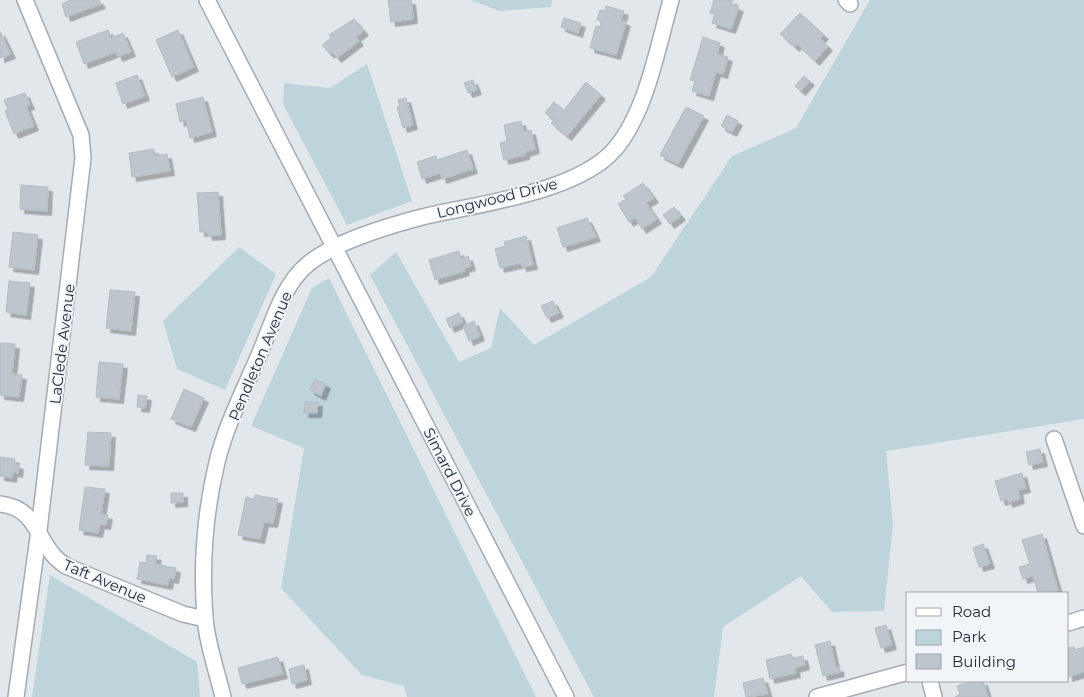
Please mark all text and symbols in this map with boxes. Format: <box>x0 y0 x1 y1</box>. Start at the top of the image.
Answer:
street label: Longwood Drive <box>435 174 559 222</box>
street label: LaClede Avenue <box>45 283 79 405</box>
street label: Pendleton Avenue <box>224 288 296 424</box>
street label: Simard Drive <box>419 424 481 520</box>
street label: Taft Avenue <box>60 555 150 607</box>
legend <box>906 592 1069 682</box>
text: Road <box>952 602 991 621</box>
text: Park <box>952 627 986 646</box>
text: Building <box>952 652 1016 671</box>

